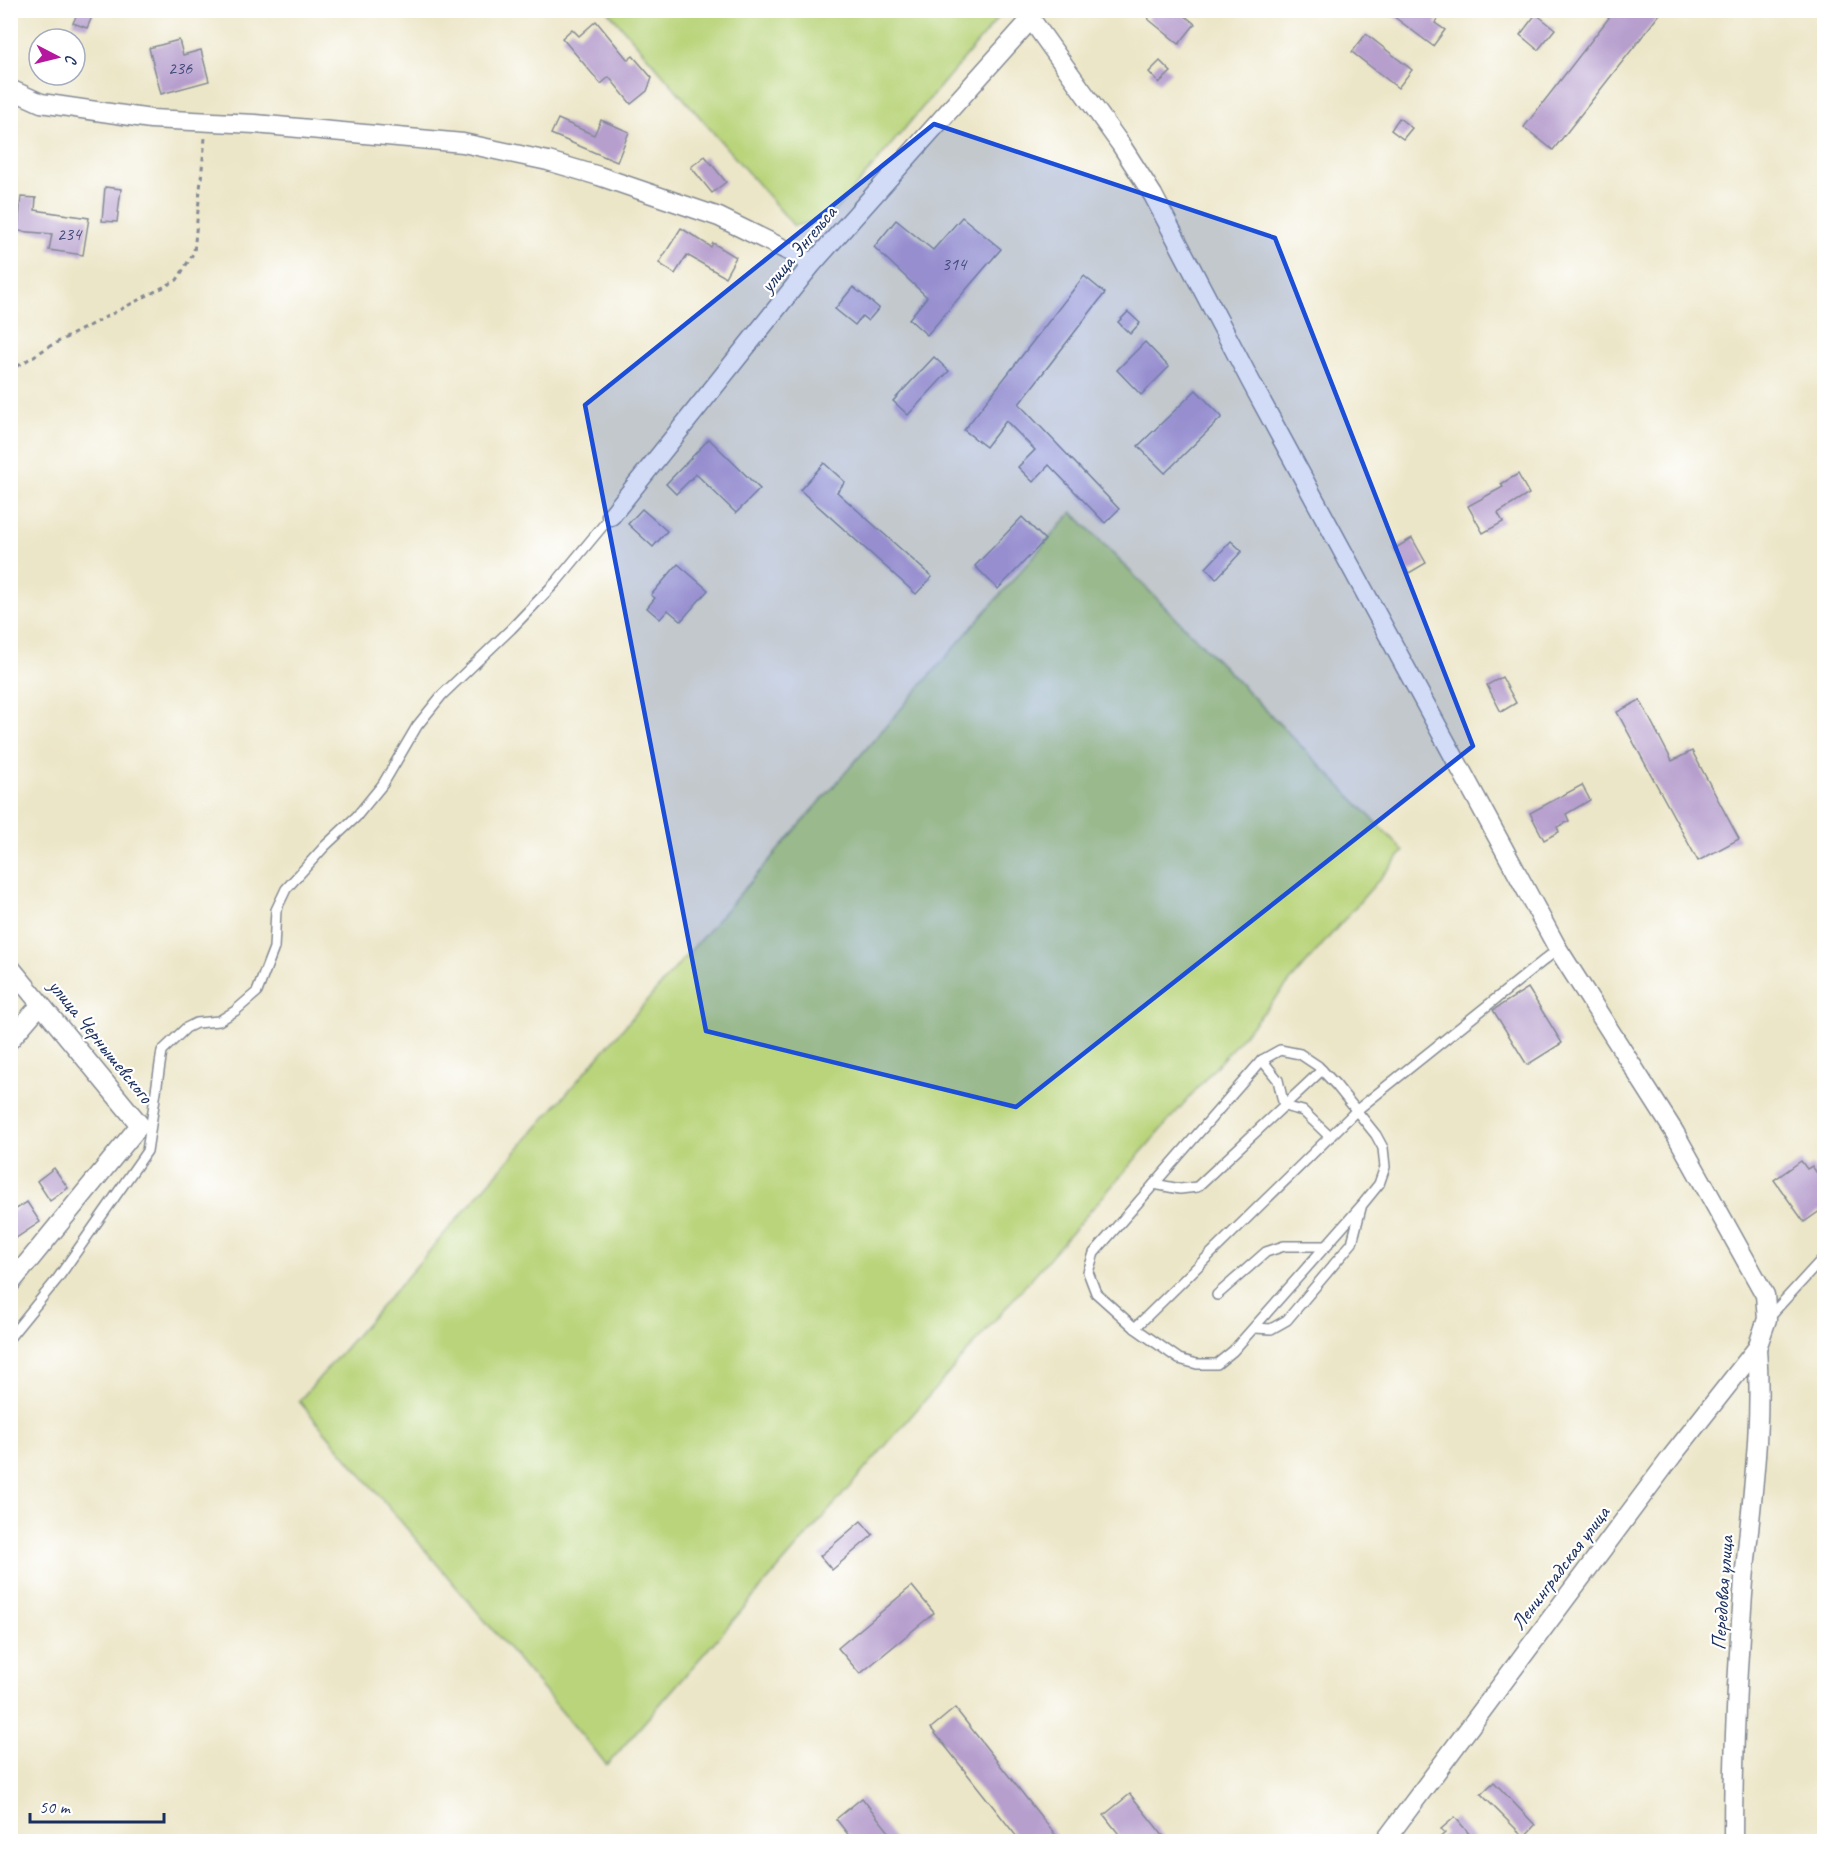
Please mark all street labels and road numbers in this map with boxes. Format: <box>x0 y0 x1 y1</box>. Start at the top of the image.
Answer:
street label: улица Энгельса <box>753 199 843 299</box>
street label: улица Чернышевского <box>42 972 160 1110</box>
street label: Ленинградская улица <box>1505 1500 1616 1635</box>
street label: Передовая улица <box>1705 1533 1739 1651</box>

